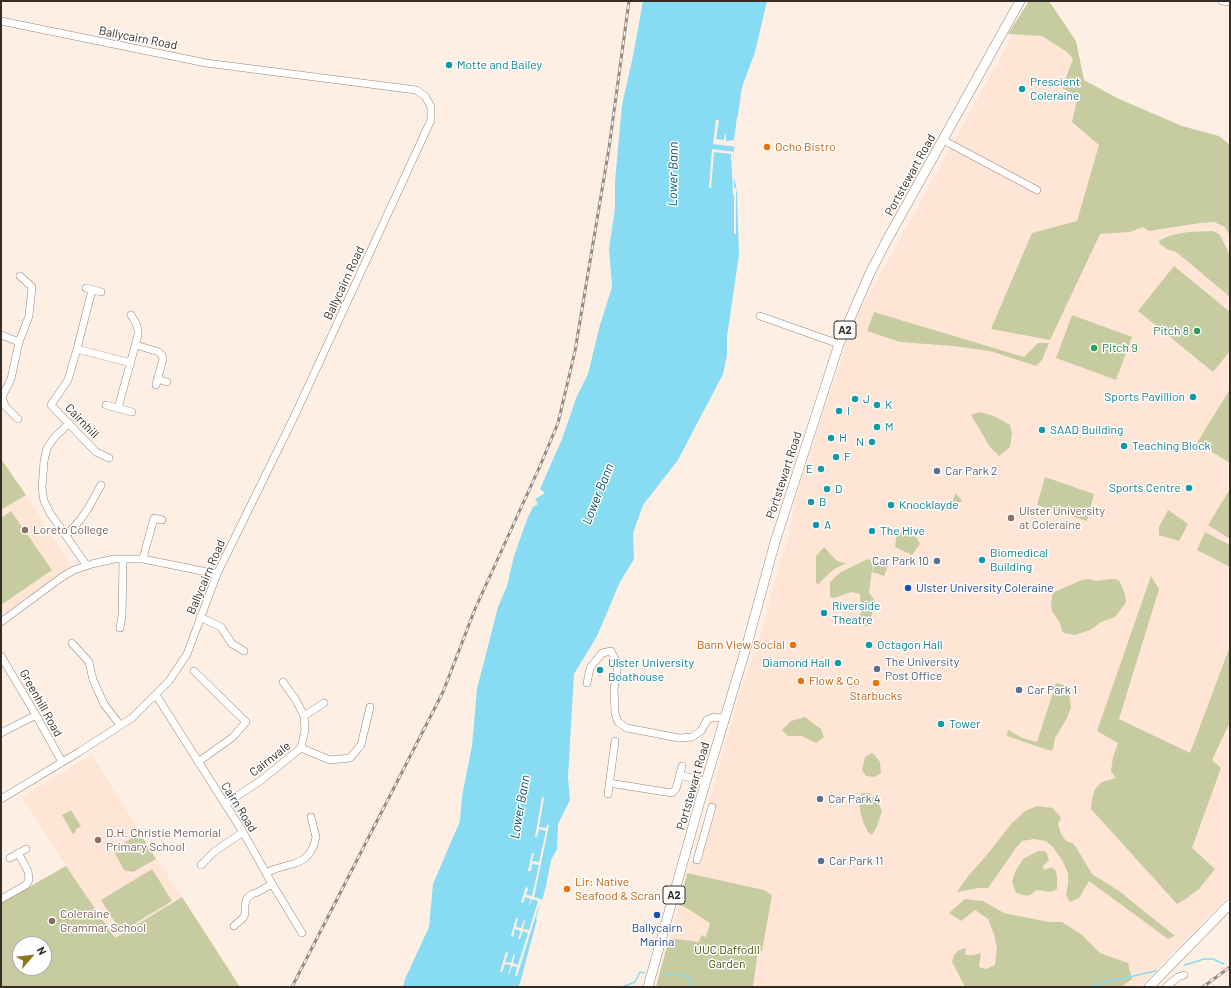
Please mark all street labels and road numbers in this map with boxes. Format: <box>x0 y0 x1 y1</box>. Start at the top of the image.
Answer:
street label: Ballycairn Road <box>98 23 178 53</box>
street label: Portstewart Road <box>882 132 938 218</box>
street label: Ballycairn Road <box>321 244 367 322</box>
road number: A2 <box>834 321 856 339</box>
street label: Cairnhill <box>62 401 102 441</box>
street label: Portstewart Road <box>763 429 805 521</box>
street label: Ballycairn Road <box>184 538 228 616</box>
street label: Greenhill Road <box>17 667 65 739</box>
street label: Cairnvale <box>247 739 293 779</box>
street label: Portstewart Road <box>674 740 712 832</box>
street label: Cairn Road <box>218 779 260 835</box>
road number: A2 <box>663 886 685 904</box>

